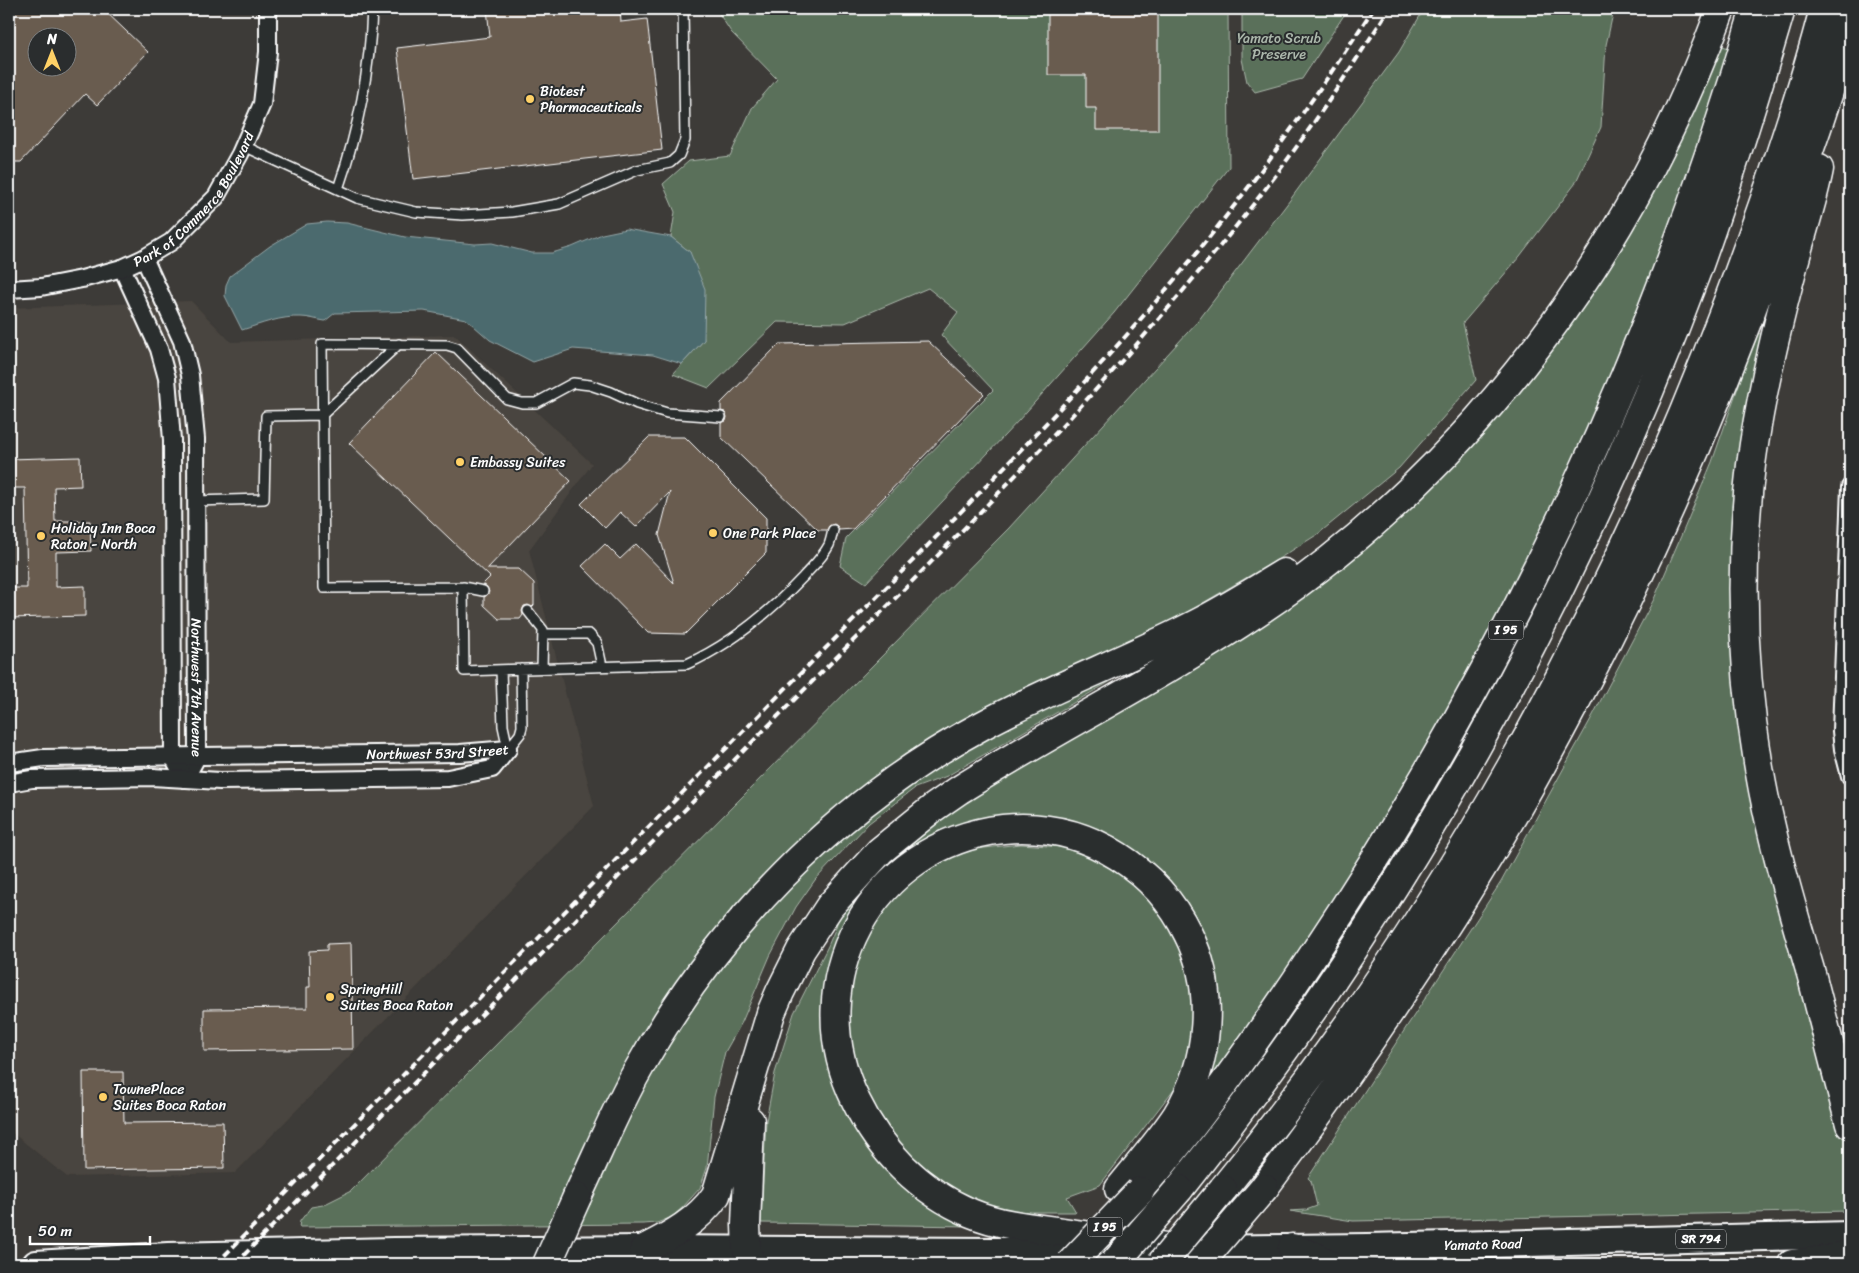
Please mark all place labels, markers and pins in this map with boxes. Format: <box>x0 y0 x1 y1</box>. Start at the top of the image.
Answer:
place label: Biotest Pharmaceuticals <box>540 79 643 120</box>
marker: Biotest Pharmaceuticals <box>524 93 536 105</box>
place label: Embassy Suites <box>470 450 566 475</box>
marker: Embassy Suites <box>454 456 466 468</box>
place label: Holiday Inn Boca Raton - North <box>51 516 156 557</box>
place label: One Park Place <box>723 521 816 546</box>
marker: One Park Place <box>707 527 719 539</box>
marker: Holiday Inn Boca Raton - North <box>35 530 47 542</box>
place label: SpringHill Suites Boca Raton <box>340 977 453 1018</box>
marker: SpringHill Suites Boca Raton <box>324 991 336 1003</box>
place label: TownePlace Suites Boca Raton <box>113 1077 226 1118</box>
marker: TownePlace Suites Boca Raton <box>97 1091 109 1103</box>

